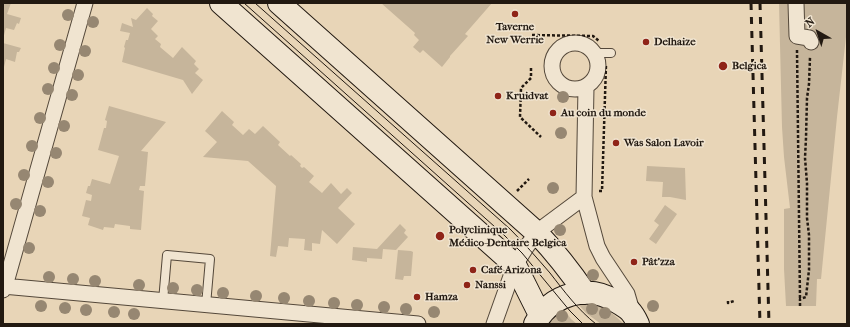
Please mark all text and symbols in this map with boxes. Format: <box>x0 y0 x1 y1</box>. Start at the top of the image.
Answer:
marker: Taverne New Werrie <box>510 9 520 19</box>
north arrow <box>798 12 838 52</box>
text: N <box>803 15 817 30</box>
place label: Taverne New Werrie <box>486 20 544 46</box>
place label: Delhaize <box>654 35 696 49</box>
marker: Delhaize <box>641 37 651 47</box>
place label: Belgica <box>732 59 767 73</box>
marker: Belgica <box>717 60 729 72</box>
place label: Kruidvat <box>506 89 548 103</box>
marker: Kruidvat <box>493 91 503 101</box>
place label: Au coin du monde <box>561 106 646 120</box>
marker: Au coin du monde <box>548 108 558 118</box>
place label: Was Salon Lavoir <box>624 136 704 150</box>
marker: Was Salon Lavoir <box>611 138 621 148</box>
place label: Polyclinique Médico-Dentaire Belgica <box>449 223 566 249</box>
marker: Polyclinique Médico-Dentaire Belgica <box>434 230 446 242</box>
place label: Pât'zza <box>642 255 675 269</box>
marker: Pât'zza <box>629 257 639 267</box>
place label: Café Arizona <box>481 263 542 277</box>
marker: Café Arizona <box>468 265 478 275</box>
place label: Nanssi <box>475 278 506 292</box>
marker: Nanssi <box>462 280 472 290</box>
place label: Hamza <box>425 290 458 304</box>
marker: Hamza <box>412 292 422 302</box>

